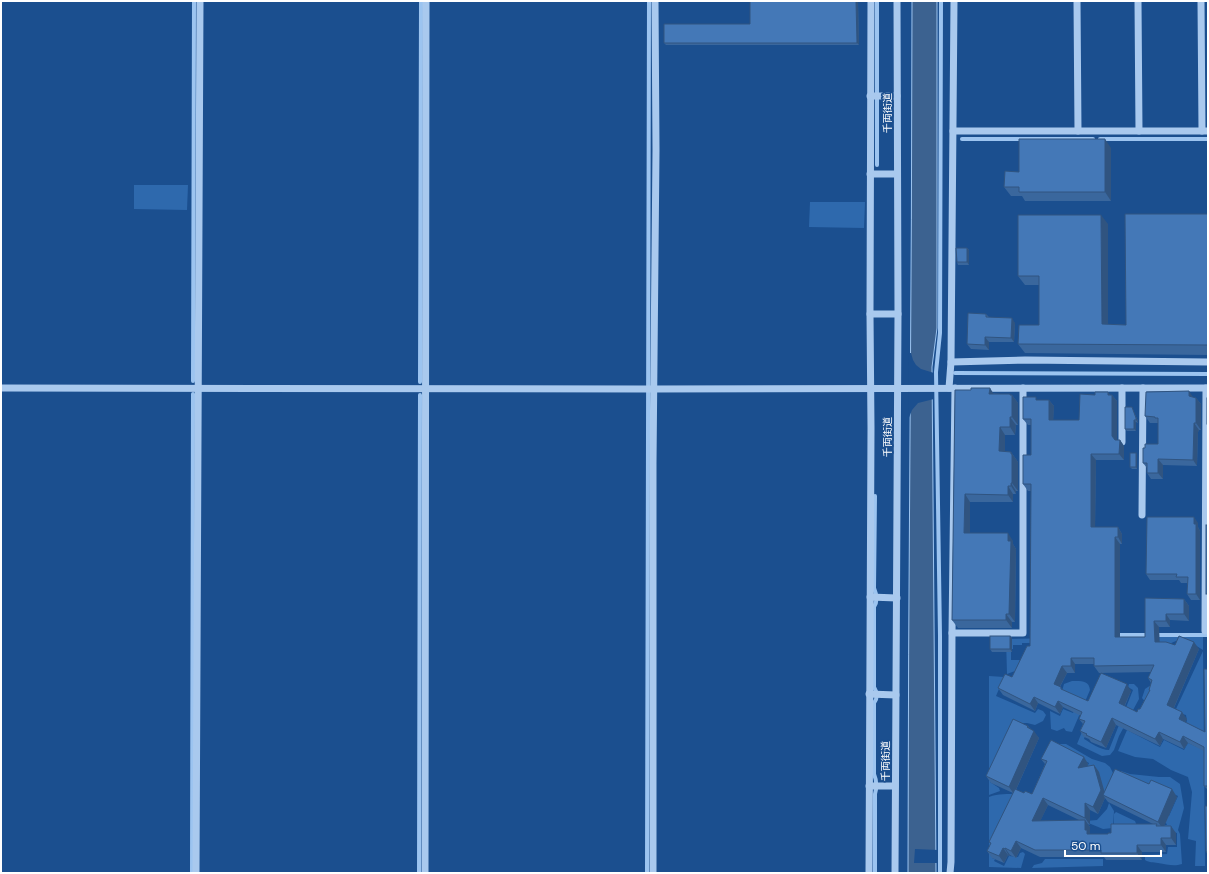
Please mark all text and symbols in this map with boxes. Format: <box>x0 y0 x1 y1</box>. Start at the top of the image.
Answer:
street label: 千両街道 <box>881 93 894 133</box>
street label: 千両街道 <box>881 417 894 457</box>
street label: 千両街道 <box>879 741 892 781</box>
scale bar <box>1065 832 1161 858</box>
text: 50 m <box>1071 838 1100 854</box>

